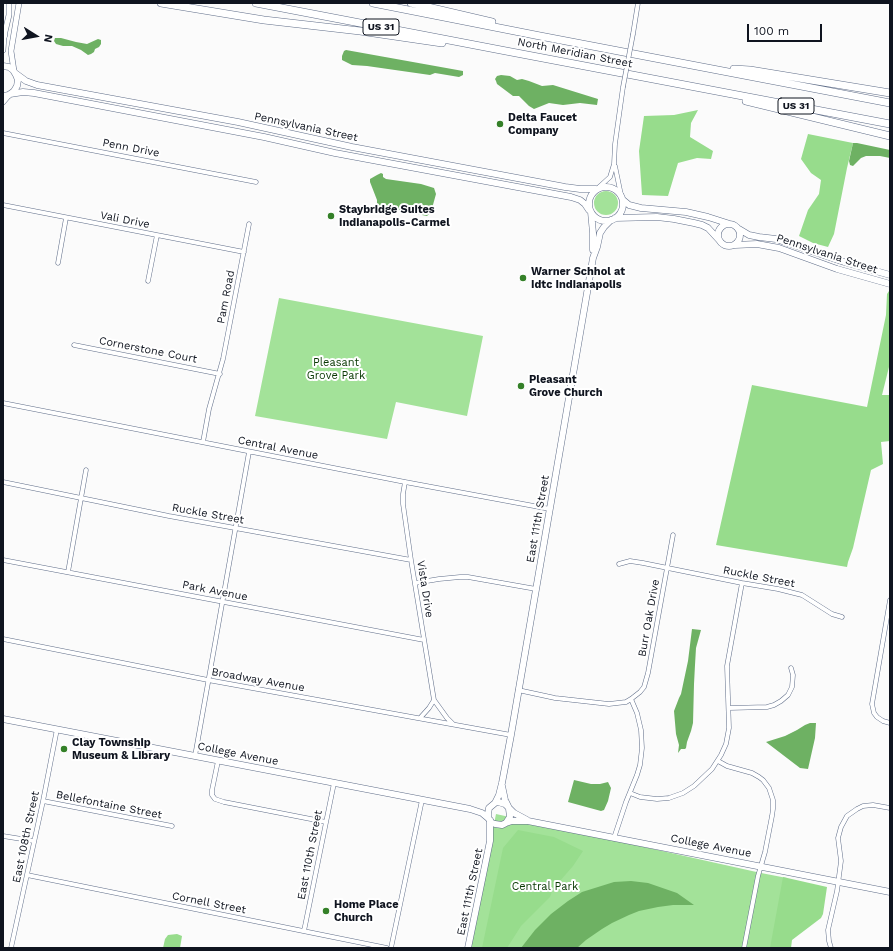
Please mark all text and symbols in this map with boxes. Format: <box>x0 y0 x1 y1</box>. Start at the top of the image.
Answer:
north arrow <box>16 16 56 56</box>
scale bar <box>749 16 824 42</box>
road number: US 31 <box>363 19 399 35</box>
text: 100 m <box>754 24 789 38</box>
text: N <box>41 33 55 44</box>
street label: North Meridian Street <box>516 35 634 71</box>
road number: US 31 <box>778 98 814 114</box>
street label: Pennsylvania Street <box>253 110 359 144</box>
place label: Delta Faucet Company <box>508 111 577 137</box>
marker: Delta Faucet Company <box>495 119 505 129</box>
street label: Penn Drive <box>101 136 161 160</box>
place label: Staybridge Suites Indianapolis-Carmel <box>339 203 450 229</box>
street label: Vali Drive <box>99 209 151 231</box>
marker: Staybridge Suites Indianapolis-Carmel <box>326 211 336 221</box>
street label: Pennsylvania Street <box>775 231 879 277</box>
place label: Warner Schhol at Idtc Indianapolis <box>531 265 625 291</box>
street label: Pam Road <box>214 269 238 325</box>
marker: Warner Schhol at Idtc Indianapolis <box>518 273 528 283</box>
street label: Cornerstone Court <box>98 334 198 366</box>
park label: Pleasant Grove Park <box>307 356 365 382</box>
place label: Pleasant Grove Church <box>529 373 603 399</box>
marker: Pleasant Grove Church <box>516 381 526 391</box>
street label: Central Avenue <box>237 434 319 462</box>
street label: East 111th Street <box>524 474 552 564</box>
street label: Ruckle Street <box>171 501 245 527</box>
street label: Vista Drive <box>414 559 436 619</box>
street label: Ruckle Street <box>722 564 796 590</box>
street label: Park Avenue <box>181 578 249 604</box>
street label: Burr Oak Drive <box>636 578 662 658</box>
street label: Broadway Avenue <box>210 665 306 695</box>
place label: Clay Township Museum & Library <box>72 736 170 762</box>
street label: College Avenue <box>196 740 280 768</box>
marker: Clay Township Museum & Library <box>59 744 69 754</box>
street label: Bellefontaine Street <box>55 788 163 822</box>
street label: East 108th Street <box>10 790 42 884</box>
street label: East 110th Street <box>295 809 325 901</box>
street label: College Avenue <box>669 832 753 860</box>
street label: East 111th Street <box>454 847 486 937</box>
park label: Central Park <box>512 880 578 894</box>
street label: Cornell Street <box>171 889 247 917</box>
place label: Home Place Church <box>334 898 399 924</box>
marker: Home Place Church <box>321 906 331 916</box>

